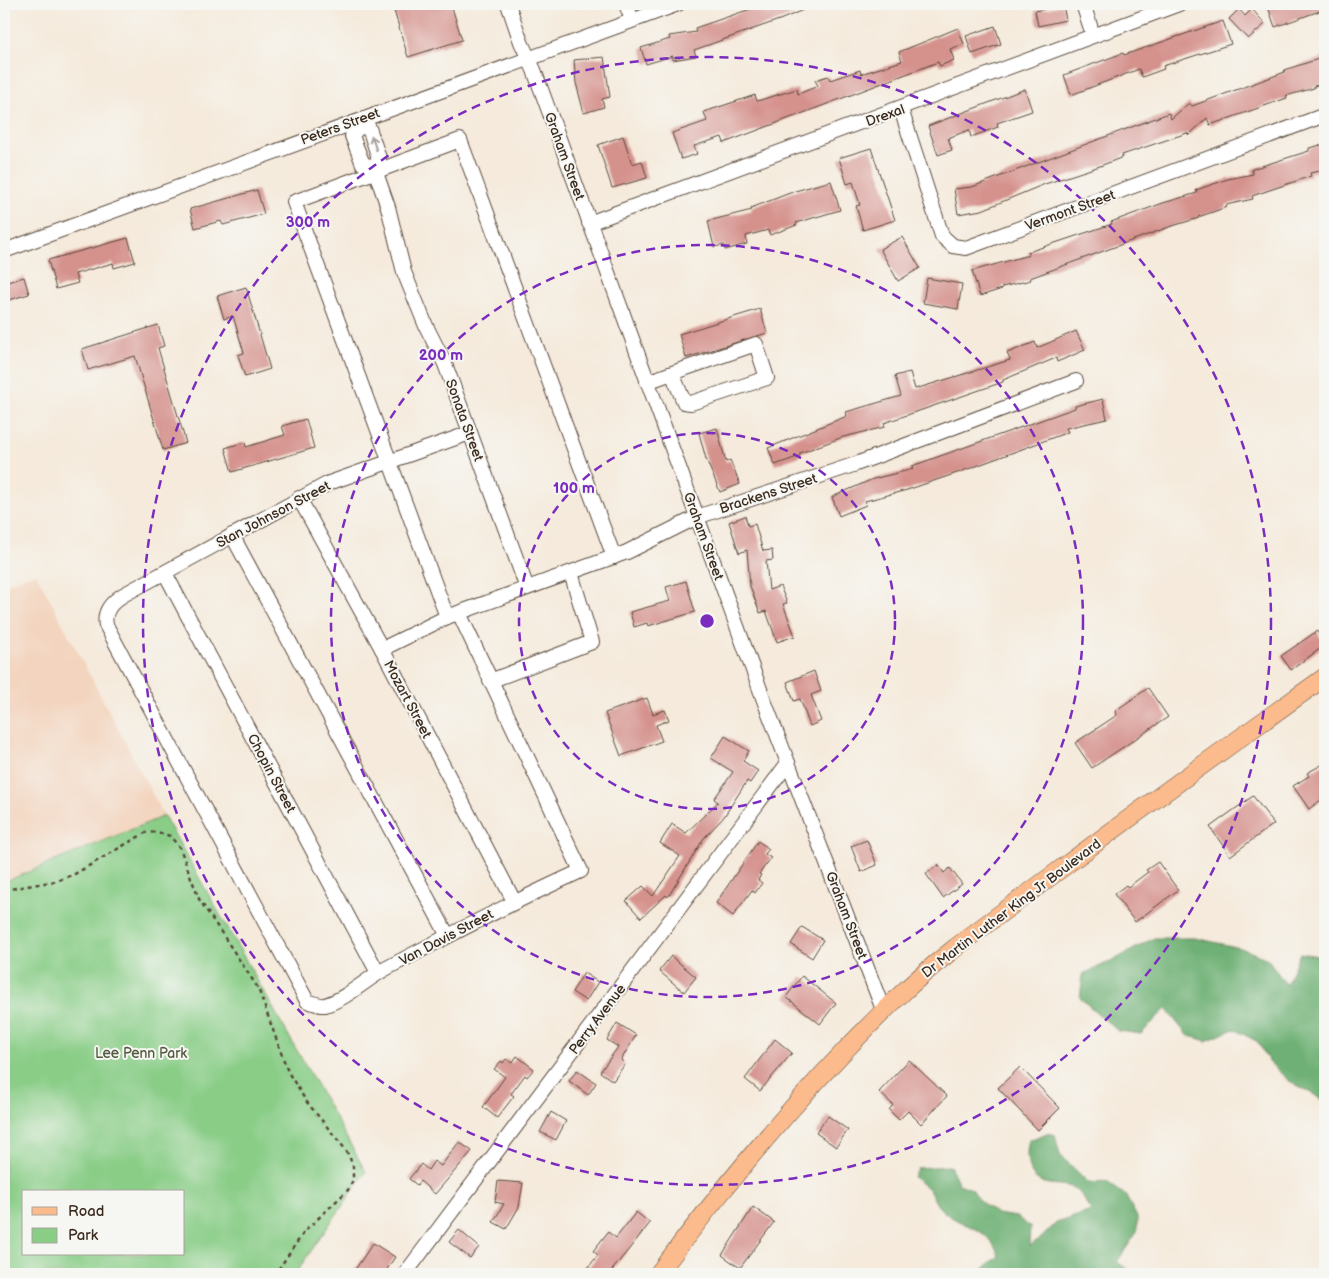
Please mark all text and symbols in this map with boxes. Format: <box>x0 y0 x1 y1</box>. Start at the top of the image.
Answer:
street label: Drexal <box>863 101 907 130</box>
street label: Peters Street <box>298 104 383 149</box>
street label: Graham Street <box>541 110 589 203</box>
one-way arrow <box>369 135 379 151</box>
street label: Vermont Street <box>1023 186 1118 235</box>
text: 300 m <box>286 213 330 232</box>
text: 200 m <box>419 346 463 365</box>
street label: Sonata Street <box>442 377 487 464</box>
street label: Brackens Street <box>717 470 820 517</box>
street label: Stan Johnson Street <box>213 477 334 552</box>
text: 100 m <box>553 479 595 498</box>
street label: Graham Street <box>680 490 728 583</box>
centre of rings <box>698 612 716 630</box>
street label: Mozart Street <box>380 657 436 742</box>
street label: Chopin Street <box>244 731 300 816</box>
street label: Dr Martin Luther King Jr Boulevard <box>918 835 1104 981</box>
street label: Graham Street <box>822 869 871 962</box>
street label: Van Davis Street <box>396 905 497 969</box>
street label: Perry Avenue <box>565 981 629 1058</box>
park label: Lee Penn Park <box>95 1045 187 1062</box>
legend <box>22 1190 185 1256</box>
text: Road <box>68 1202 104 1221</box>
text: Park <box>68 1226 99 1245</box>

